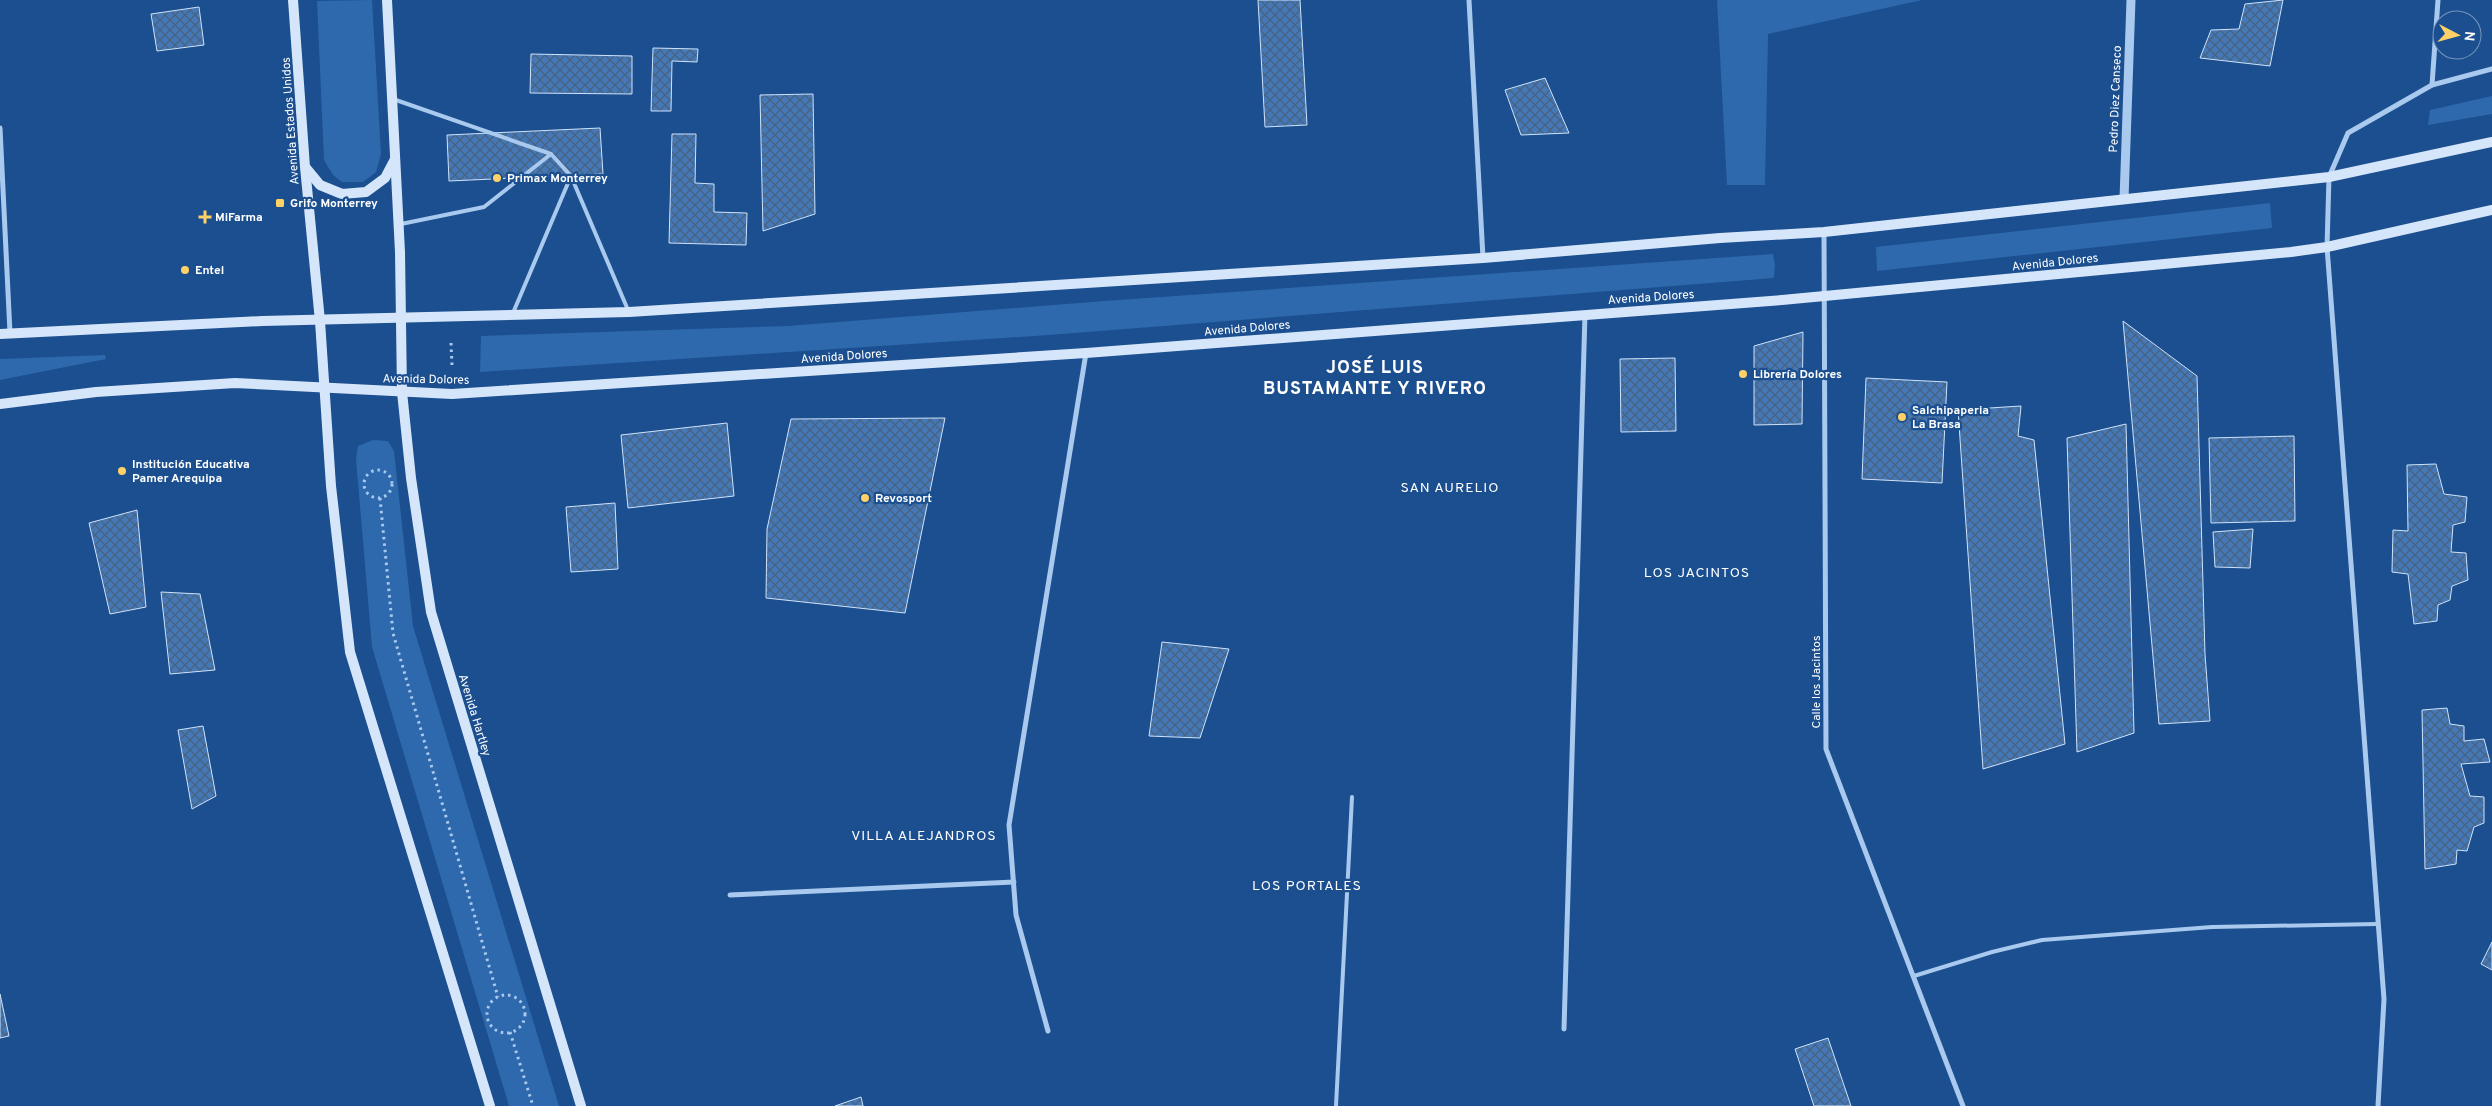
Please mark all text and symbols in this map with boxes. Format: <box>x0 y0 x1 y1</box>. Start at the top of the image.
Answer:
north arrow <box>2432 10 2482 60</box>
text: N <box>2459 30 2477 42</box>
street label: Pedro Diez Canseco <box>2106 45 2126 153</box>
street label: Avenida Estados Unidos <box>279 56 303 185</box>
place label: Primax Monterrey <box>507 171 608 187</box>
marker: Primax Monterrey <box>491 172 503 184</box>
place label: Grifo Monterrey <box>290 196 378 212</box>
marker: Grifo Monterrey <box>274 197 286 209</box>
place label: MiFarma <box>215 210 263 226</box>
marker: MiFarma <box>199 211 211 223</box>
street label: Avenida Dolores <box>2011 251 2099 275</box>
place label: Entel <box>195 263 224 279</box>
marker: Entel <box>179 264 191 276</box>
street label: Avenida Dolores <box>1607 287 1695 309</box>
street label: Avenida Dolores <box>1203 317 1291 341</box>
street label: Avenida Dolores <box>800 346 888 368</box>
district label: JOSÉ LUIS BUSTAMANTE Y RIVERO <box>1263 355 1487 401</box>
place label: Librería Dolores <box>1753 367 1842 383</box>
marker: Librería Dolores <box>1737 368 1749 380</box>
street label: Avenida Dolores <box>382 371 469 389</box>
place label: Salchipaperia La Brasa <box>1912 403 1989 433</box>
marker: Salchipaperia La Brasa <box>1896 411 1908 423</box>
place label: Institución Educativa Pamer Arequipa <box>132 457 250 487</box>
marker: Institución Educativa Pamer Arequipa <box>116 465 128 477</box>
district label: SAN AURELIO <box>1401 480 1499 497</box>
place label: Revosport <box>875 491 932 507</box>
marker: Revosport <box>859 492 871 504</box>
district label: LOS JACINTOS <box>1644 565 1750 582</box>
street label: Calle los Jacintos <box>1809 635 1825 729</box>
street label: Avenida Hartley <box>454 672 494 758</box>
district label: VILLA ALEJANDROS <box>851 828 997 845</box>
district label: LOS PORTALES <box>1252 878 1362 895</box>

